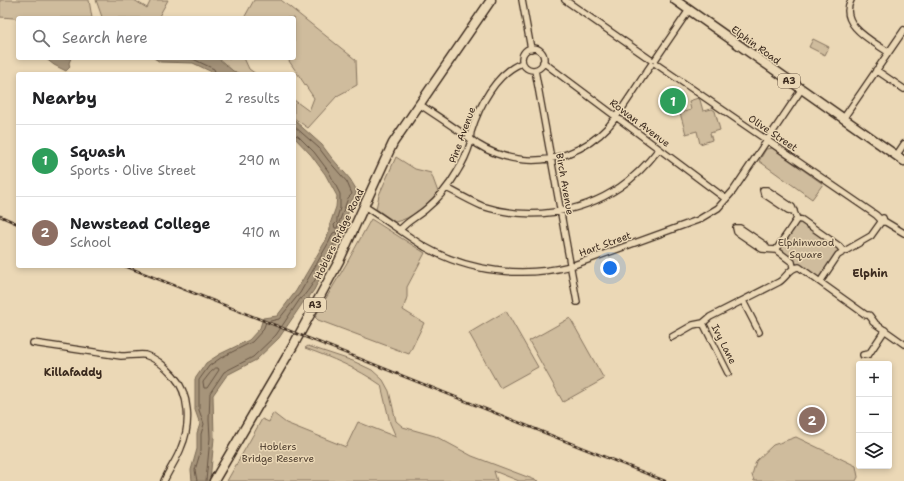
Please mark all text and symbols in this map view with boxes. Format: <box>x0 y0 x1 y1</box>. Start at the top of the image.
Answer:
search box <box>16 16 296 60</box>
street label: Elphin Road <box>729 23 784 68</box>
icon: search <box>30 27 52 49</box>
text: Search here <box>62 28 148 48</box>
road number: A3 <box>778 74 800 88</box>
pin: 1 <box>660 86 686 116</box>
text: Nearby <box>32 87 97 109</box>
text: 2 results <box>224 90 280 107</box>
street label: Rowan Avenue <box>607 96 673 150</box>
street label: Pine Avenue <box>446 105 478 165</box>
street label: Olive Street <box>746 112 800 154</box>
text: Squash <box>70 142 125 162</box>
text: 1 <box>42 152 48 169</box>
text: 290 m <box>238 152 280 169</box>
street label: Birch Avenue <box>553 152 577 216</box>
text: Sports · Olive Street <box>70 162 196 179</box>
street label: Hoblers Bridge Road <box>311 186 367 282</box>
text: Newstead College <box>70 214 211 234</box>
text: 2 <box>40 224 50 241</box>
text: 410 m <box>242 224 280 241</box>
street label: Hart Street <box>577 229 633 259</box>
text: School <box>70 234 111 251</box>
park label: Elphinwood Square <box>778 236 835 261</box>
your location <box>600 258 620 278</box>
district label: Elphin <box>852 266 888 281</box>
road number: A3 <box>304 298 326 312</box>
street label: Ivy Lane <box>708 322 740 366</box>
map controls <box>856 361 892 469</box>
button: + <box>856 361 892 397</box>
district label: Killafaddy <box>44 365 103 380</box>
button: − <box>856 397 892 433</box>
pin: 2 <box>799 405 825 435</box>
button: layers <box>856 433 892 469</box>
park label: Hoblers Bridge Reserve <box>242 440 314 465</box>

